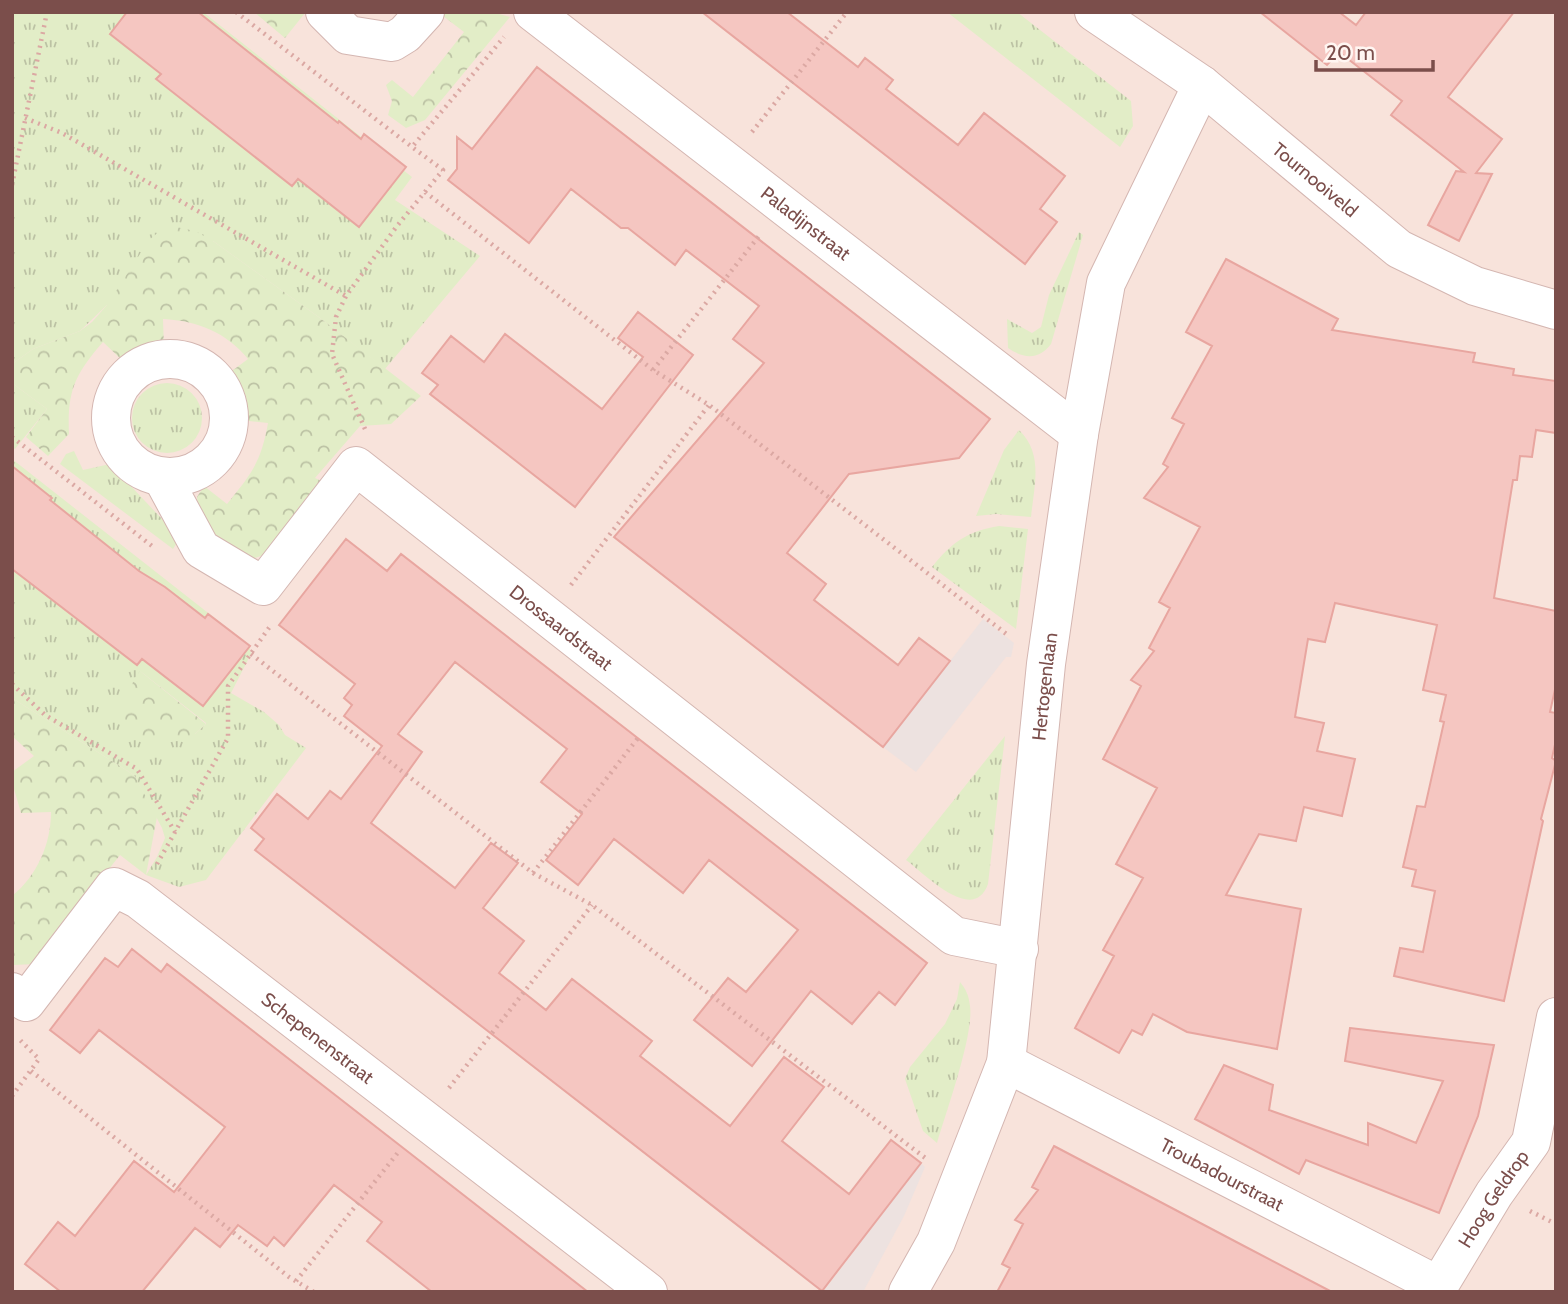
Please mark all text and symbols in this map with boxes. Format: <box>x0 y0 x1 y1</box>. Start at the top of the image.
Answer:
scale bar <box>1316 28 1433 72</box>
text: 20 m <box>1326 40 1375 65</box>
street label: Tournooiveld <box>1268 138 1363 222</box>
street label: Paladijnstraat <box>756 181 856 266</box>
street label: Drossaardstraat <box>505 580 618 676</box>
street label: Hertogenlaan <box>1027 631 1062 742</box>
street label: Schepenenstraat <box>257 988 379 1089</box>
street label: Troubadourstraat <box>1156 1133 1288 1216</box>
street label: Hoog Geldrop <box>1453 1146 1534 1252</box>

